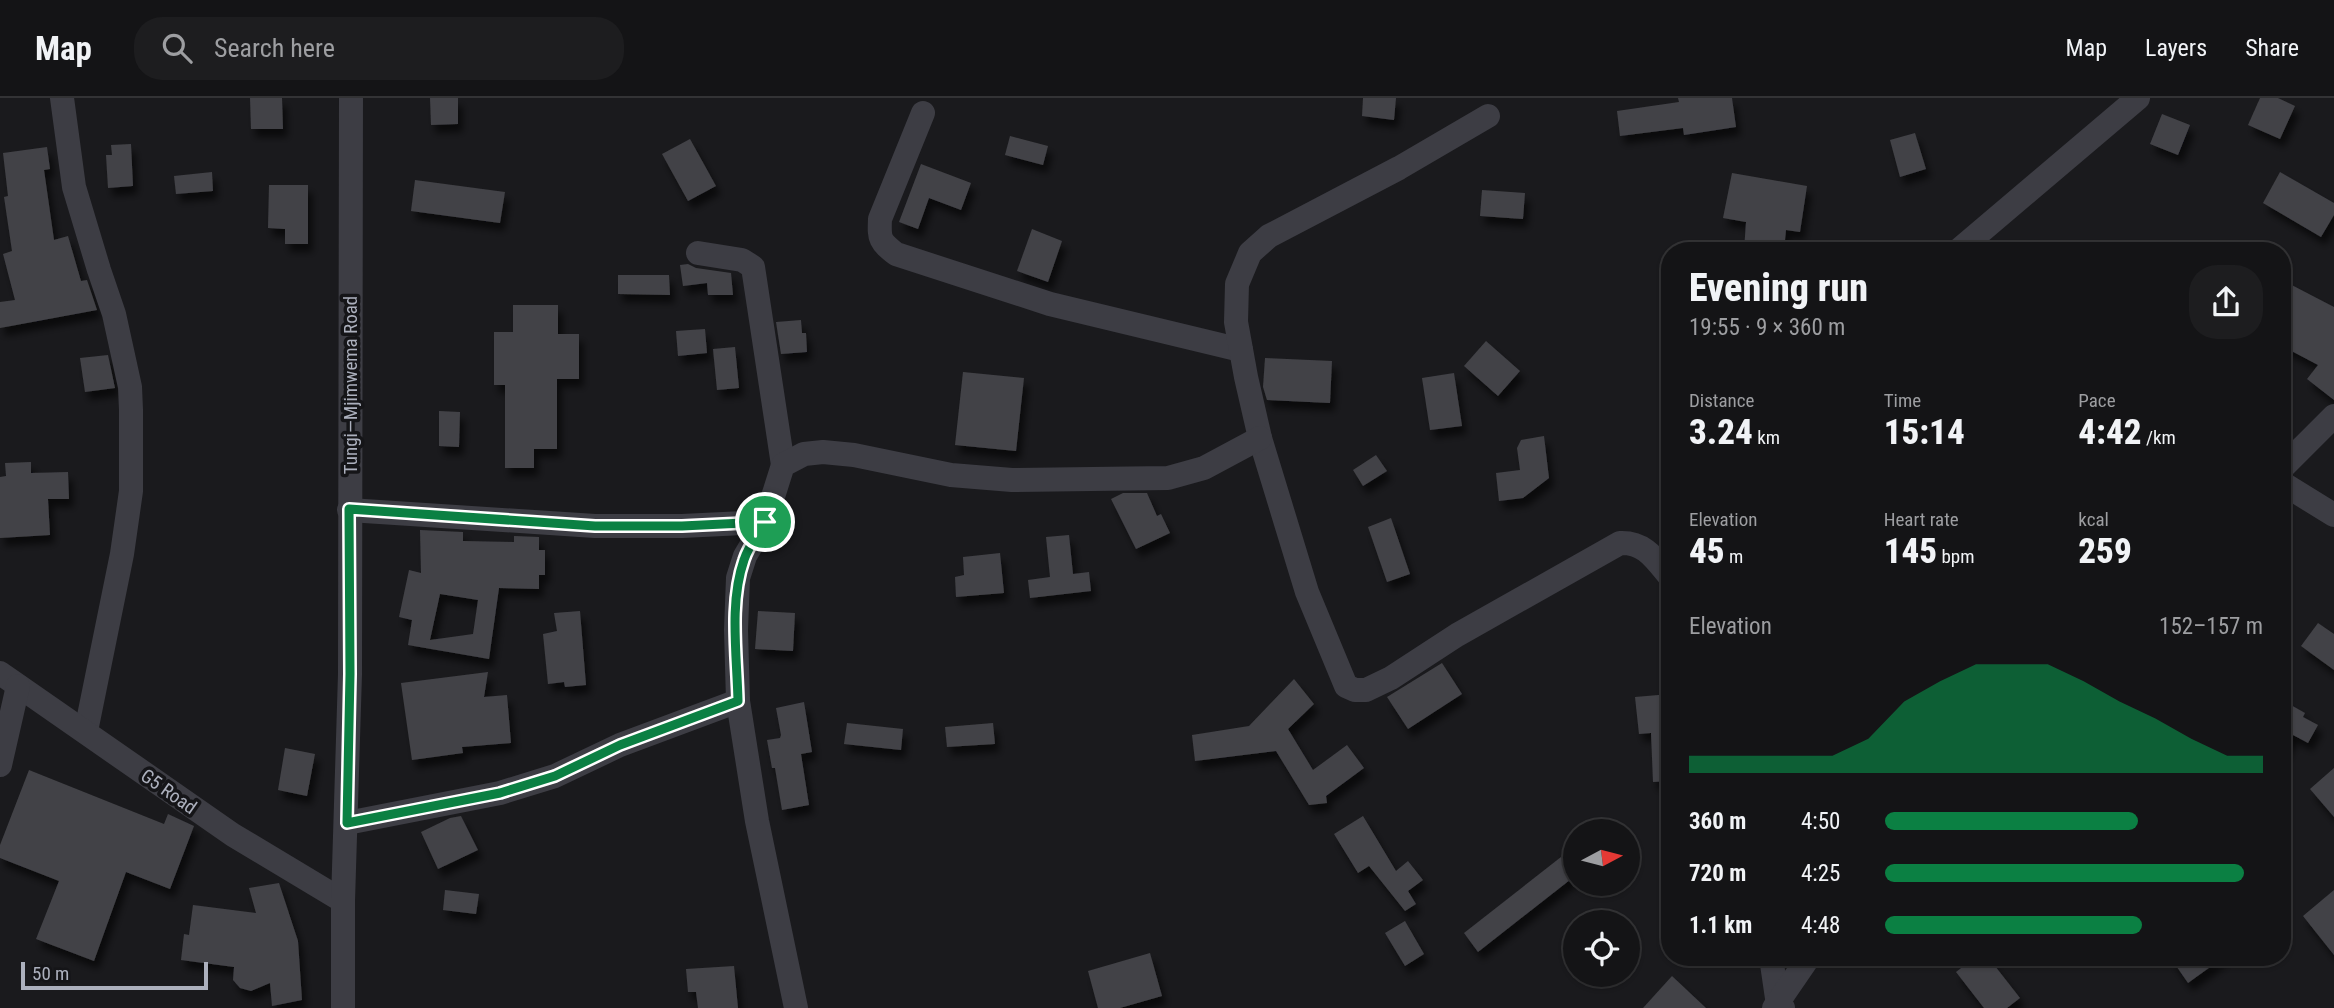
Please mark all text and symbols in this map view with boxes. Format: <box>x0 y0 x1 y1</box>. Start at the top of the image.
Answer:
search box <box>134 17 624 80</box>
text: Map <box>35 29 92 68</box>
icon: search <box>158 29 196 67</box>
text: Search here <box>214 33 335 63</box>
text: Map <box>2066 34 2107 62</box>
text: Layers <box>2145 34 2207 62</box>
text: Share <box>2245 34 2299 62</box>
button: share <box>2189 265 2263 339</box>
text: Evening run <box>1689 266 1868 310</box>
street label: Tungi—Mjimwema Road <box>339 296 362 474</box>
text: 19:55 · 9 × 360 m <box>1689 314 1845 341</box>
text: Distance <box>1689 389 1754 412</box>
text: Time <box>1884 389 1921 412</box>
text: Pace <box>2078 389 2116 412</box>
text: 3.24 <box>1689 412 1753 453</box>
text: 15:14 <box>1884 412 1965 453</box>
text: 4:42 <box>2078 412 2142 453</box>
text: km <box>1753 426 1780 449</box>
text: /km <box>2142 426 2176 449</box>
pin <box>735 492 795 552</box>
icon: arrive <box>746 503 784 541</box>
text: Elevation <box>1689 508 1757 531</box>
text: Heart rate <box>1884 508 1959 531</box>
text: kcal <box>2078 508 2109 531</box>
text: 45 <box>1689 531 1725 572</box>
text: 145 <box>1884 531 1937 572</box>
text: 259 <box>2078 531 2132 572</box>
text: m <box>1725 545 1743 568</box>
text: bpm <box>1937 545 1974 568</box>
text: Elevation <box>1689 613 1772 640</box>
text: 152–157 m <box>2159 613 2263 640</box>
street label: G5 Road <box>136 764 201 819</box>
text: 360 m <box>1689 808 1746 835</box>
text: 4:50 <box>1801 808 1840 835</box>
north arrow <box>1563 819 1640 896</box>
map controls <box>1563 819 1640 987</box>
text: 720 m <box>1689 860 1746 887</box>
text: 4:25 <box>1801 860 1840 887</box>
button: locate <box>1563 910 1640 987</box>
text: 1.1 km <box>1689 912 1752 939</box>
text: 4:48 <box>1801 912 1840 939</box>
scale bar <box>21 959 208 991</box>
text: 50 m <box>32 962 69 985</box>

